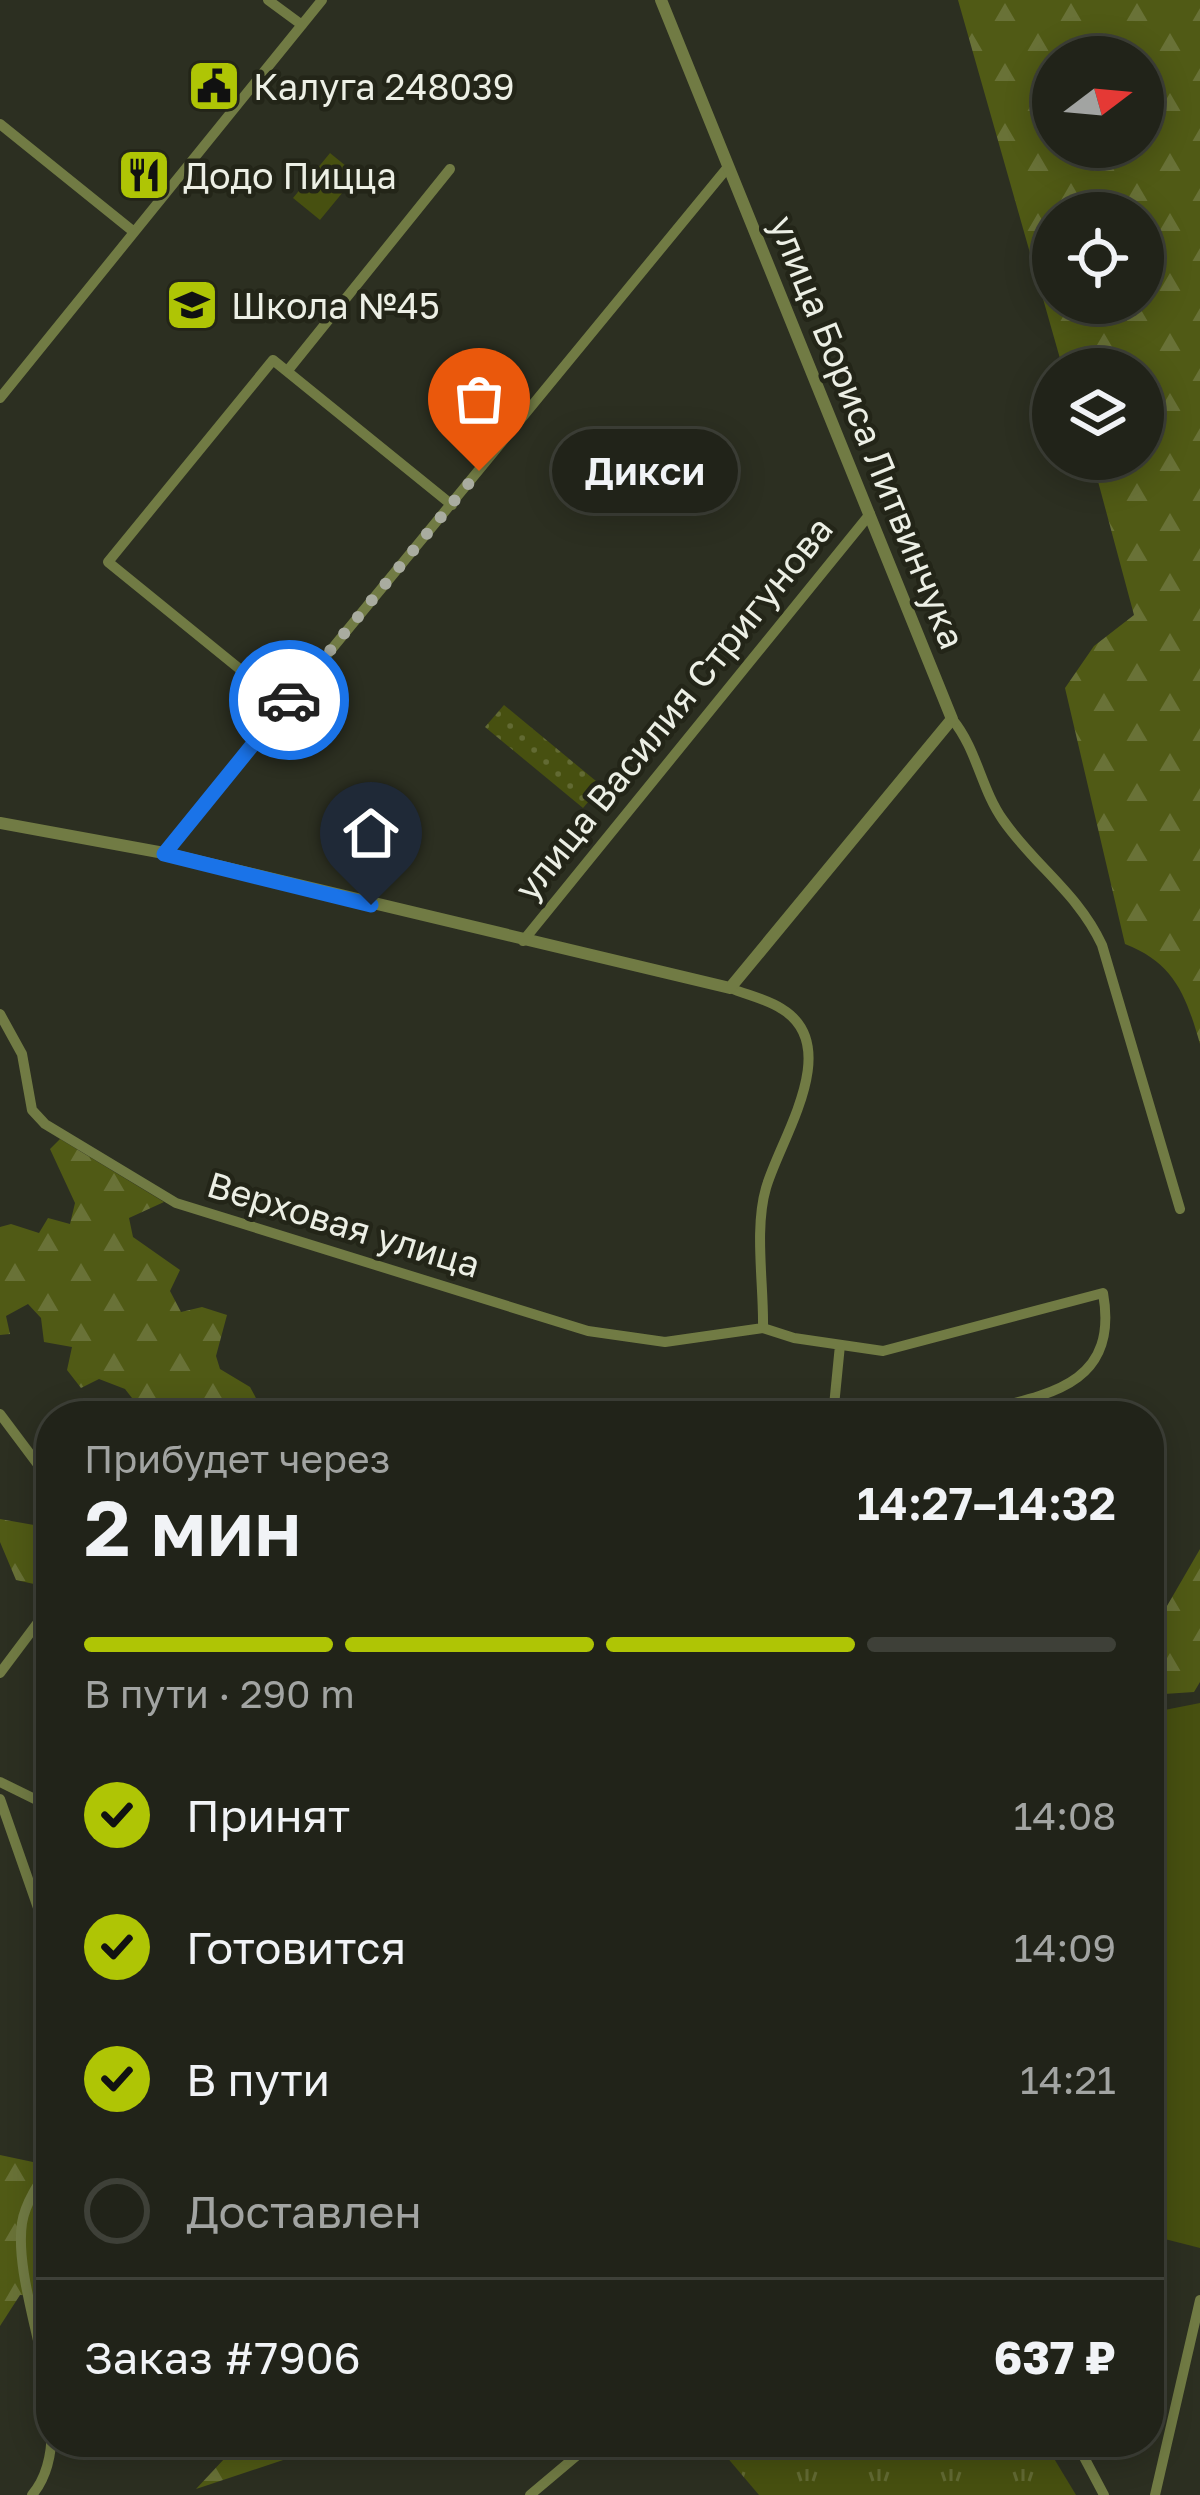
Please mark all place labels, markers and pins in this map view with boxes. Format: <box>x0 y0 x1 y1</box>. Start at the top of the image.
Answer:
public building icon: Калуга 248039 <box>186 58 242 114</box>
place label: Калуга 248039 <box>253 65 515 108</box>
restaurant icon: Додо Пицца <box>116 147 172 203</box>
place label: Додо Пицца <box>183 154 397 197</box>
school or university icon: Школа №45 <box>164 277 220 333</box>
place label: Школа №45 <box>231 284 440 327</box>
pin <box>428 348 530 471</box>
callout: Дикси <box>551 429 737 513</box>
pin <box>320 782 422 905</box>

